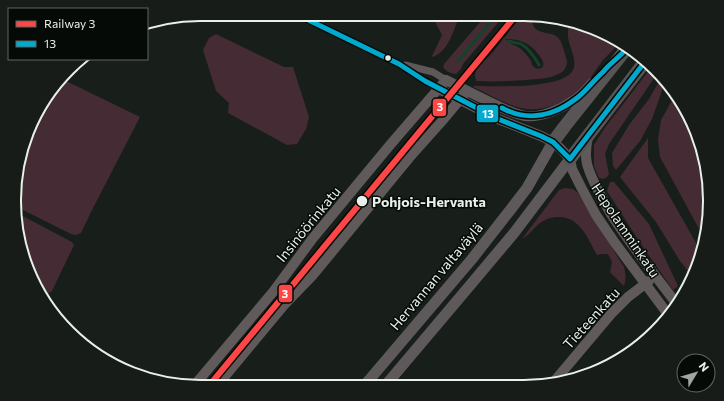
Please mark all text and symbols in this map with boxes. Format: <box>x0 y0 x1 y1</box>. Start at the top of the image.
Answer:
legend <box>8 8 148 60</box>
text: Railway 3 <box>44 16 96 30</box>
text: 13 <box>44 36 56 50</box>
unlabelled marker <box>383 53 393 63</box>
line badge: 3 <box>432 98 447 117</box>
text: 3 <box>437 100 443 113</box>
line badge: 13 <box>476 104 499 123</box>
text: 13 <box>482 107 494 120</box>
street label: Hepolamminkatu <box>588 180 664 280</box>
street label: Insinöörinkatu <box>272 183 344 265</box>
place label: Pohjois-Hervanta <box>372 193 486 210</box>
marker: Pohjois-Hervanta <box>355 194 369 208</box>
street label: Hervannan valtaväylä <box>386 219 486 333</box>
line badge: 3 <box>278 284 293 303</box>
street label: Tieteenkatu <box>559 284 623 352</box>
text: 3 <box>282 287 288 300</box>
north arrow <box>676 353 716 393</box>
text: N <box>697 359 712 374</box>

